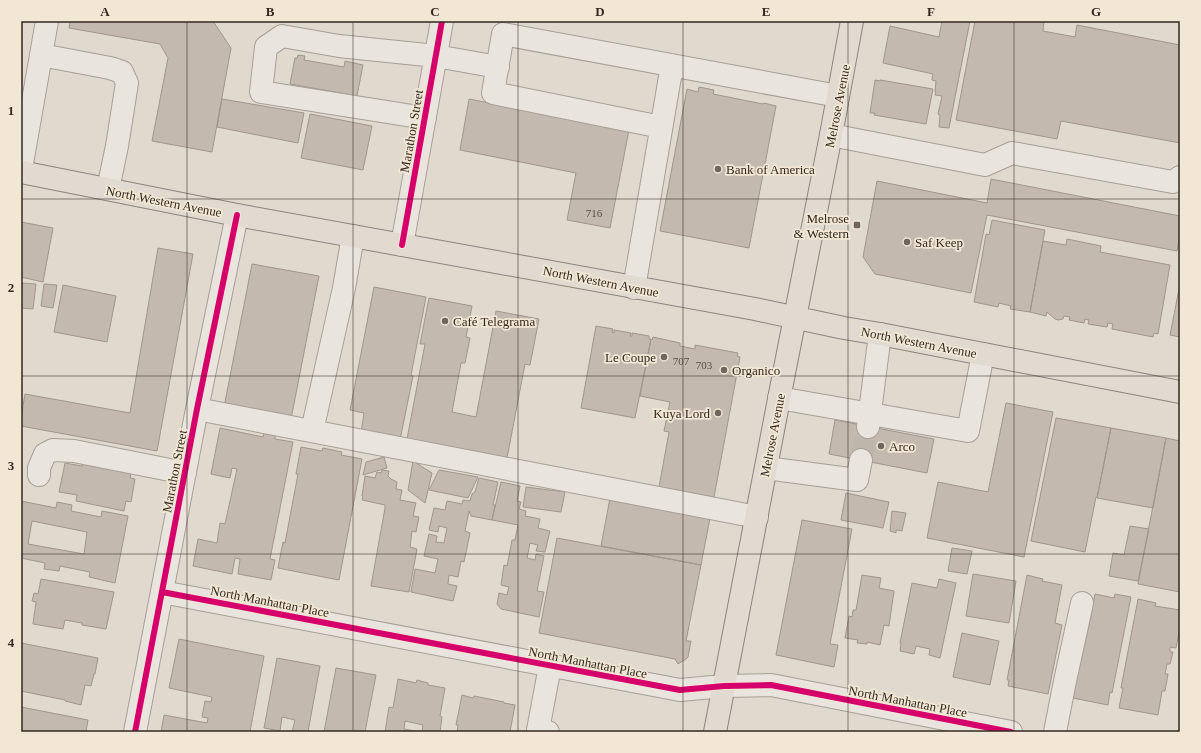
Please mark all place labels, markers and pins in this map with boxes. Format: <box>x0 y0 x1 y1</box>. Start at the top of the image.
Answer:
place label: Bank of America <box>726 162 815 177</box>
marker: Bank of America <box>713 164 723 174</box>
place label: Melrose & Western <box>794 211 849 241</box>
marker: Melrose & Western <box>852 220 862 230</box>
place label: Saf Keep <box>915 235 963 250</box>
marker: Saf Keep <box>902 237 912 247</box>
place label: Café Telegrama <box>453 314 535 329</box>
marker: Café Telegrama <box>440 316 450 326</box>
place label: Le Coupe <box>605 350 656 365</box>
marker: Le Coupe <box>659 352 669 362</box>
place label: Organico <box>732 363 780 378</box>
marker: Organico <box>719 365 729 375</box>
place label: Kuya Lord <box>653 406 710 421</box>
marker: Kuya Lord <box>713 408 723 418</box>
place label: Arco <box>889 439 915 454</box>
marker: Arco <box>876 441 886 451</box>

